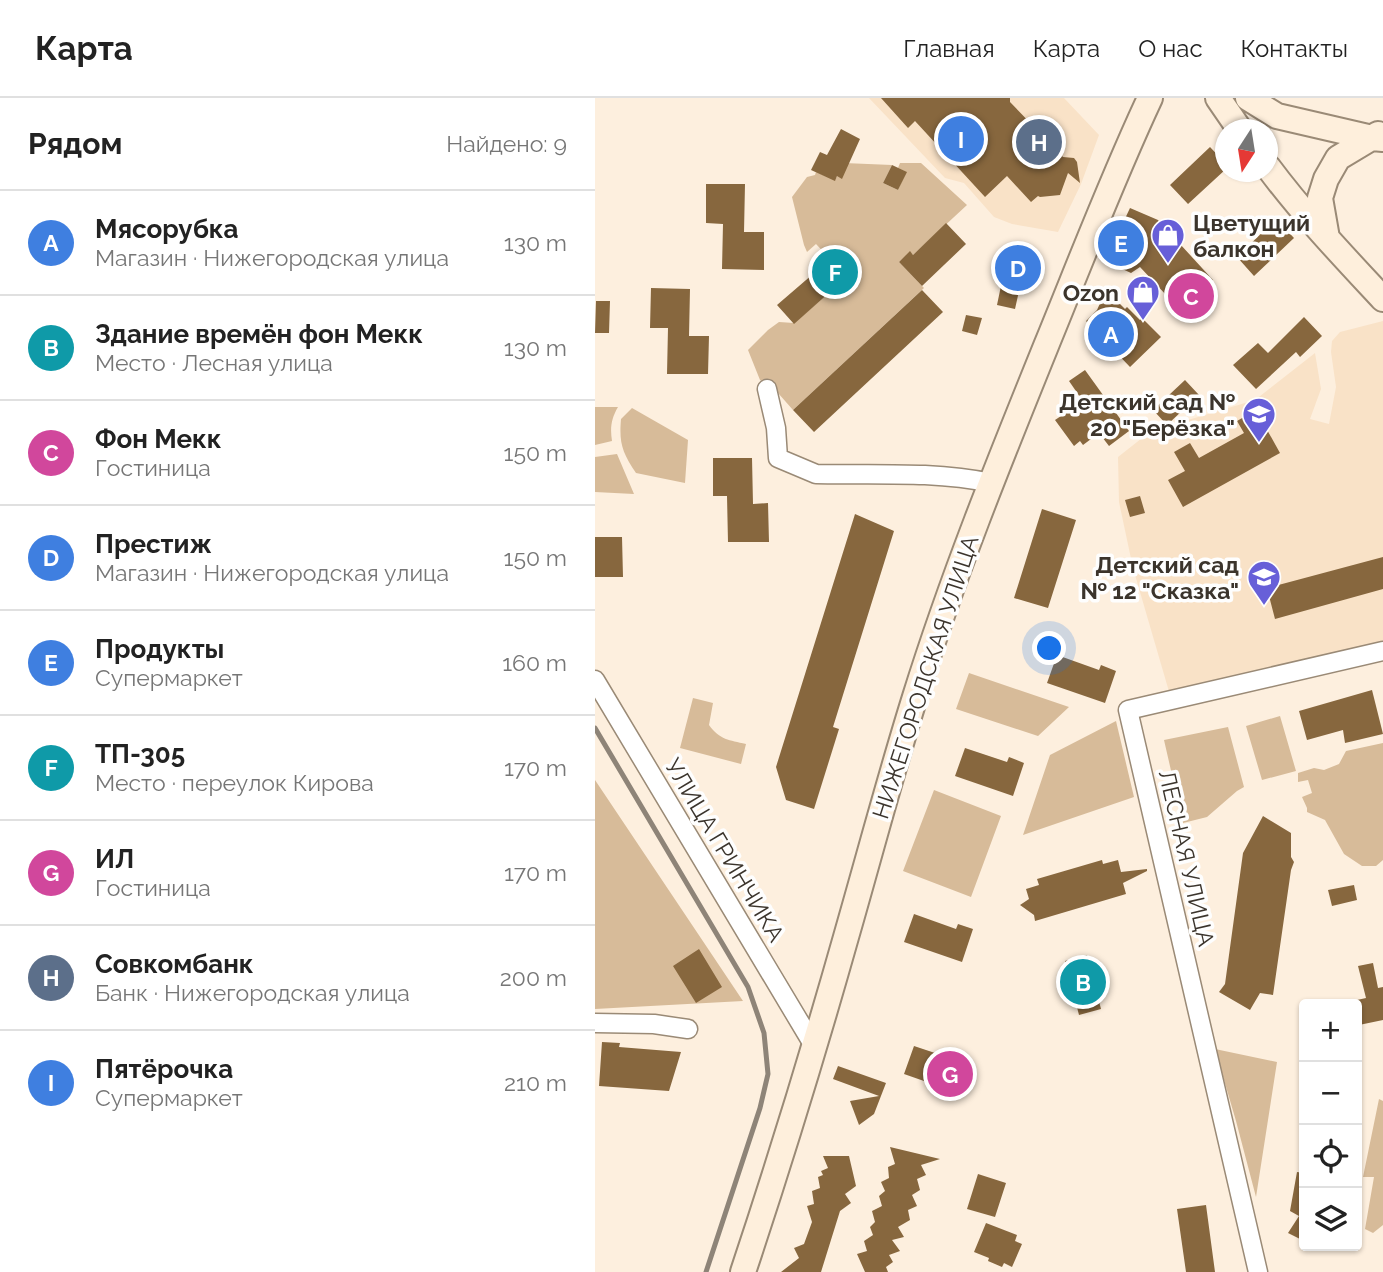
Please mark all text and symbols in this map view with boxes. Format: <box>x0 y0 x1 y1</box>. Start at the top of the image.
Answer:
text: Карта <box>35 29 133 68</box>
text: Главная <box>903 34 995 63</box>
text: Карта <box>1033 34 1100 63</box>
text: О нас <box>1138 34 1203 63</box>
text: Контакты <box>1241 34 1348 63</box>
pin: I <box>938 113 984 165</box>
pin: H <box>1016 116 1062 168</box>
north arrow <box>1215 119 1278 182</box>
text: Рядом <box>28 126 122 161</box>
text: Найдено: 9 <box>446 130 567 157</box>
place label: Цветущий балкон <box>1193 209 1310 262</box>
text: Мясорубка <box>95 214 238 244</box>
shop icon: Цветущий балкон <box>1149 216 1187 265</box>
pin: E <box>1098 217 1144 269</box>
text: A <box>43 229 59 256</box>
text: 130 m <box>504 229 567 256</box>
pin: D <box>995 242 1041 294</box>
text: Магазин · Нижегородская улица <box>95 244 449 271</box>
pin: F <box>812 246 858 298</box>
pin: C <box>1168 270 1214 322</box>
shop icon: Ozon <box>1124 273 1162 322</box>
place label: Ozon <box>1063 279 1119 306</box>
pin: A <box>1088 308 1134 360</box>
text: Здание времён фон Мекк <box>95 319 423 349</box>
text: B <box>43 334 59 361</box>
text: 130 m <box>504 334 567 361</box>
text: Место · Лесная улица <box>95 349 333 376</box>
place label: Детский сад № 20 "Берёзка" <box>1059 388 1235 441</box>
school or university icon: Детский сад № 20 "Берёзка" <box>1240 395 1278 444</box>
text: Фон Мекк <box>95 424 222 454</box>
text: C <box>43 439 59 466</box>
text: 150 m <box>504 439 567 466</box>
text: Гостиница <box>95 454 211 481</box>
text: Престиж <box>95 529 212 559</box>
street label: НИЖЕГОРОДСКАЯ УЛИЦА <box>866 532 984 822</box>
text: D <box>43 544 59 571</box>
text: 150 m <box>504 544 567 571</box>
place label: Детский сад № 12 "Сказка" <box>1080 551 1239 604</box>
school or university icon: Детский сад № 12 "Сказка" <box>1245 558 1283 607</box>
text: Магазин · Нижегородская улица <box>95 559 449 586</box>
your location <box>1032 631 1066 665</box>
text: Продукты <box>95 634 224 664</box>
text: E <box>44 649 58 676</box>
text: 160 m <box>502 649 567 676</box>
text: Супермаркет <box>95 664 243 691</box>
text: ТП-305 <box>95 739 185 769</box>
street label: УЛИЦА ГРИНЧИКА <box>660 753 791 947</box>
text: F <box>44 754 58 781</box>
text: 170 m <box>504 754 567 781</box>
street label: ЛЕСНАЯ УЛИЦА <box>1154 767 1220 949</box>
text: Место · переулок Кирова <box>95 769 374 796</box>
text: ИЛ <box>95 844 134 874</box>
text: G <box>43 859 59 886</box>
text: 170 m <box>504 859 567 886</box>
text: Гостиница <box>95 874 211 901</box>
text: Совкомбанк <box>95 949 254 979</box>
pin: B <box>1060 956 1106 1008</box>
text: H <box>42 964 60 991</box>
text: 200 m <box>500 964 567 991</box>
text: Банк · Нижегородская улица <box>95 979 410 1006</box>
map controls <box>1299 999 1362 1251</box>
button: + <box>1299 999 1362 1062</box>
pin: G <box>927 1048 973 1100</box>
text: Пятёрочка <box>95 1054 233 1084</box>
button: − <box>1299 1062 1362 1125</box>
text: I <box>48 1069 54 1096</box>
text: 210 m <box>504 1069 567 1096</box>
text: Супермаркет <box>95 1084 243 1111</box>
button: locate <box>1299 1125 1362 1188</box>
button: layers <box>1299 1188 1362 1251</box>

